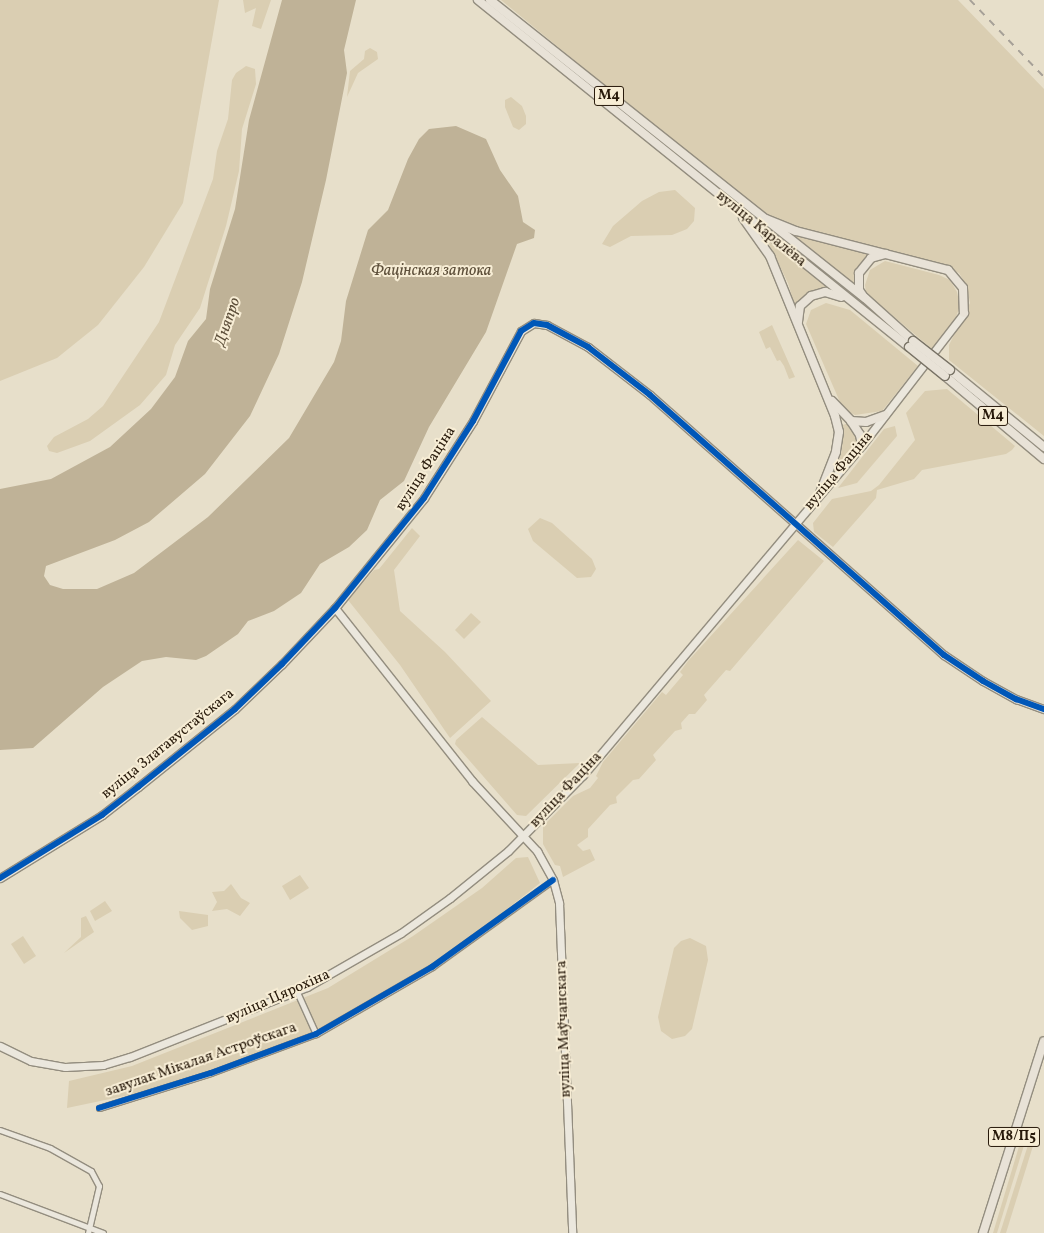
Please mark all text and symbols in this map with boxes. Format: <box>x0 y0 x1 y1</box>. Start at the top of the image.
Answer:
road number: М4 <box>593 84 625 108</box>
street label: вуліца Каралёва <box>712 187 810 271</box>
water label: Фацінская затока <box>371 261 491 281</box>
water label: Дняпро <box>211 295 245 349</box>
road number: М4 <box>977 404 1009 428</box>
street label: вуліца Фаціна <box>392 423 460 515</box>
street label: вуліца Фаціна <box>801 428 877 514</box>
street label: вуліца Златавустаўскага <box>98 685 238 803</box>
street label: вуліца Фаціна <box>526 748 606 832</box>
street label: вуліца Маўчанскага <box>553 960 575 1098</box>
street label: вуліца Цярохіна <box>223 966 333 1028</box>
street label: завулак Мікалая Астроўскага <box>103 1019 299 1101</box>
road number: М8/П5 <box>987 1125 1041 1149</box>

